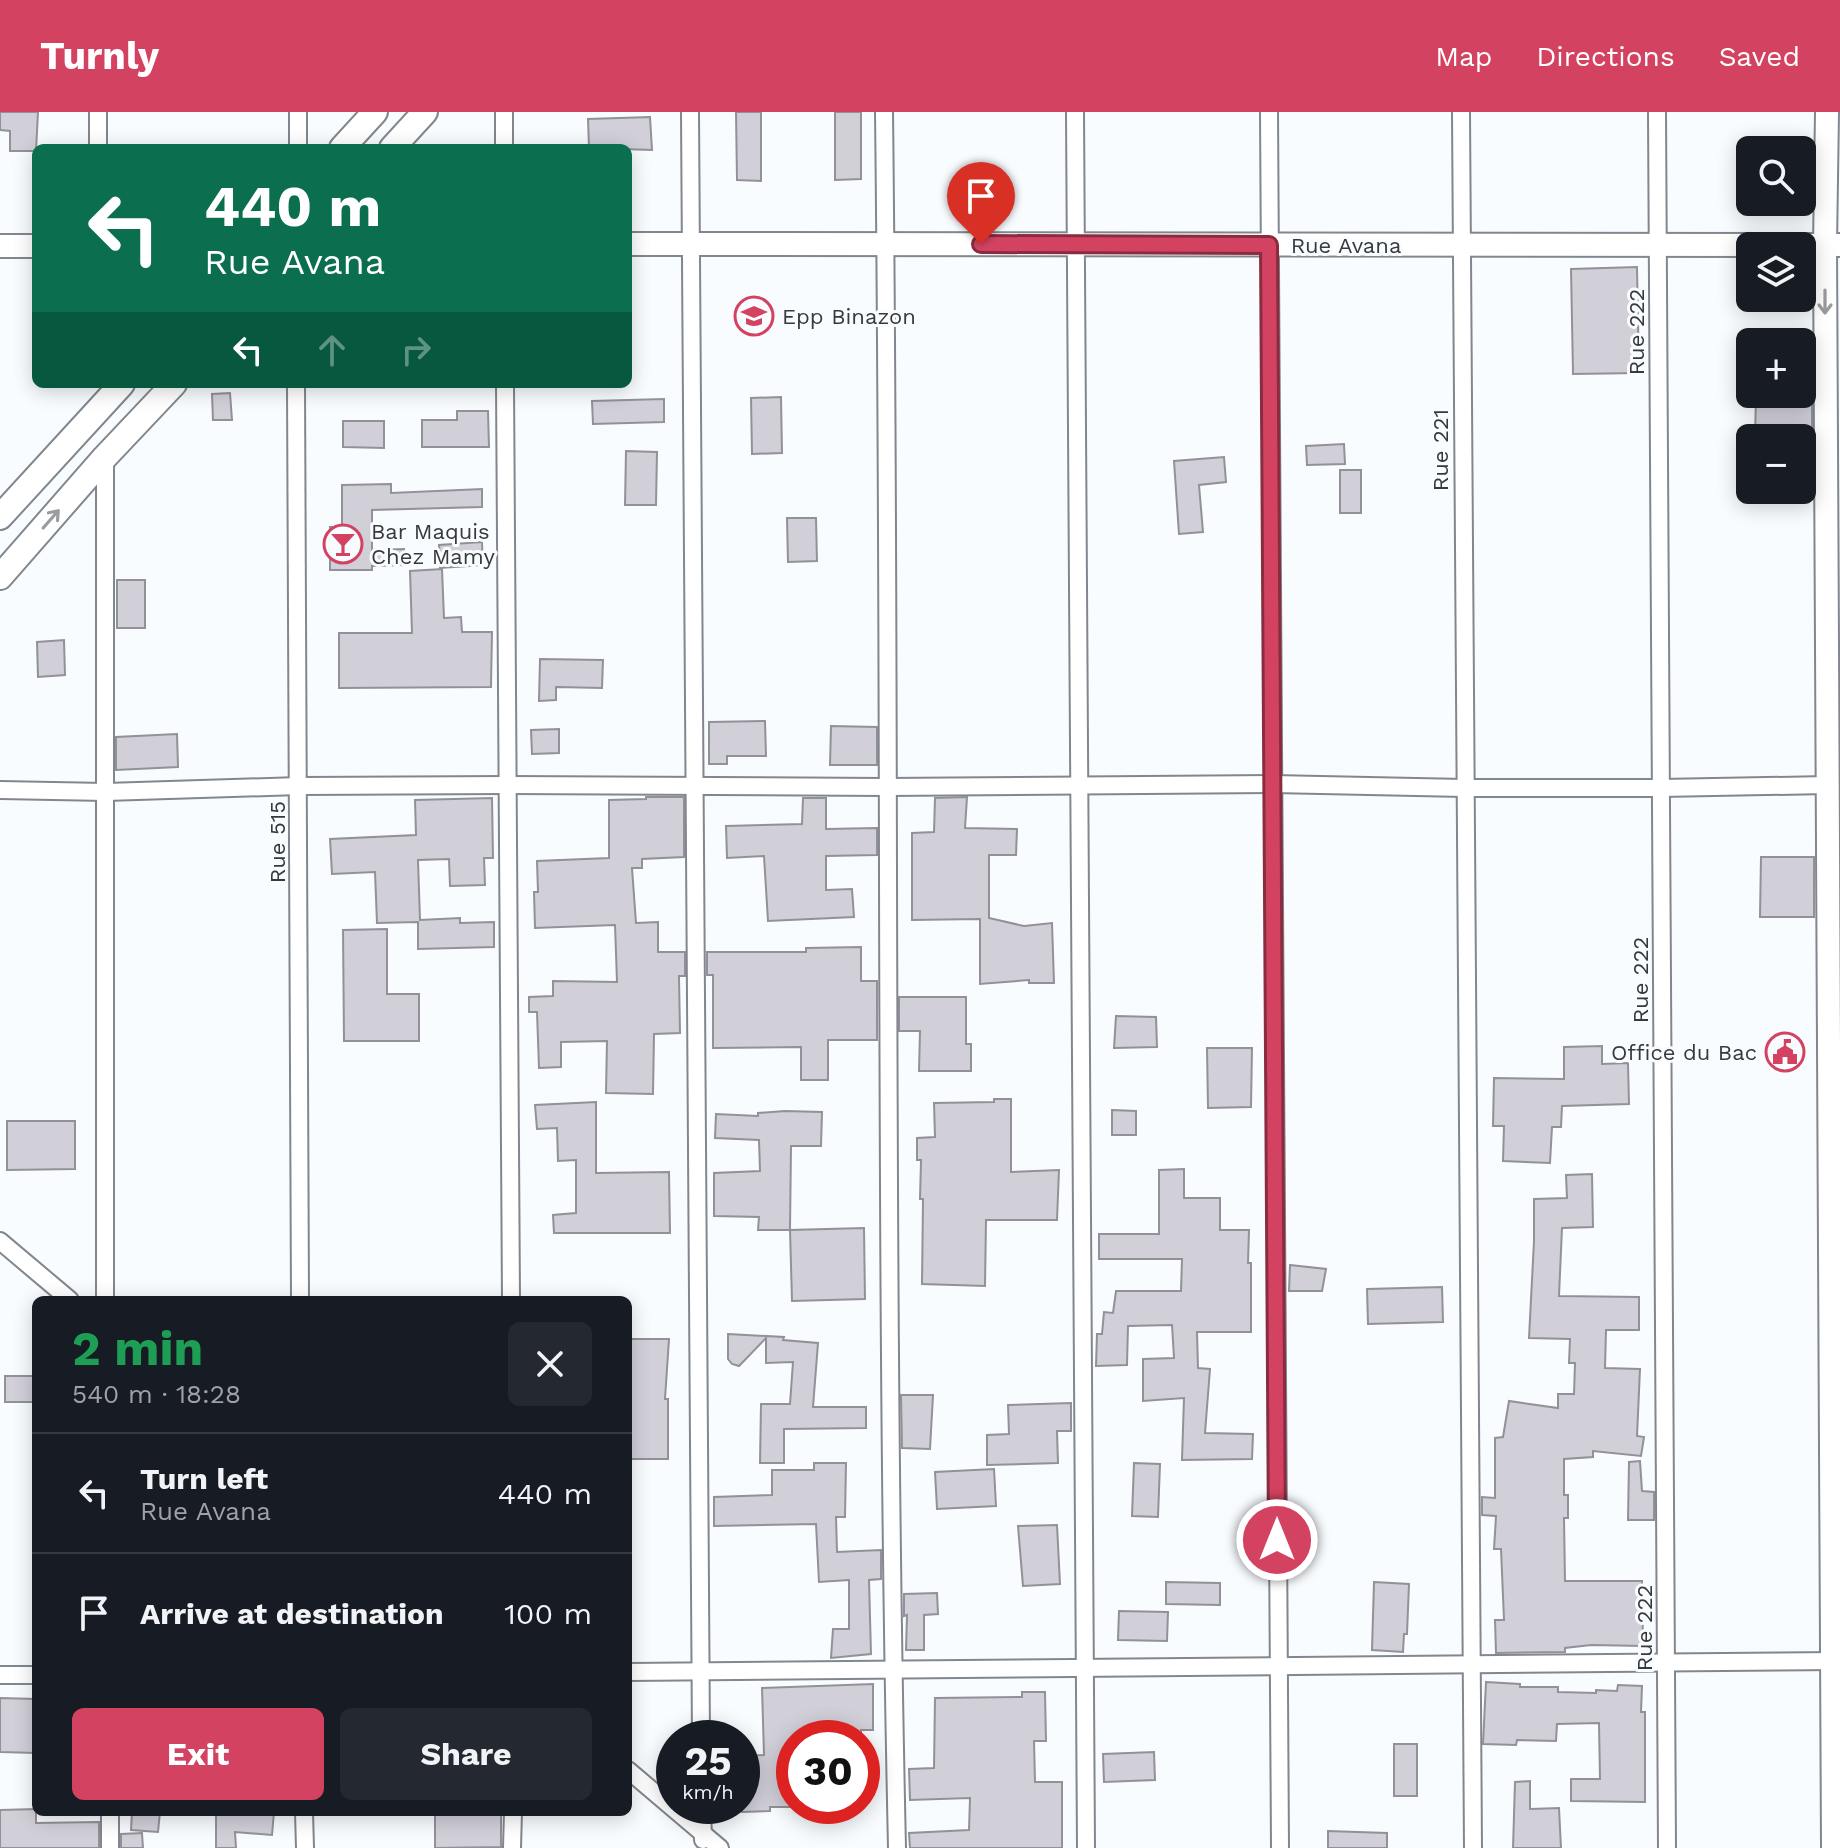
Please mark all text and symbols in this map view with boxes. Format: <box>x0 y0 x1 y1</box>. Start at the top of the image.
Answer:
text: Turnly <box>40 34 159 78</box>
text: Map <box>1435 40 1492 73</box>
text: Directions <box>1536 40 1675 73</box>
text: Saved <box>1719 40 1800 73</box>
map controls <box>1736 136 1816 504</box>
button: search <box>1736 136 1816 216</box>
pin <box>947 162 1015 244</box>
text: 440 m <box>204 174 381 240</box>
icon: arrive <box>959 174 1003 218</box>
icon: left <box>72 176 176 280</box>
button: layers <box>1736 232 1816 312</box>
street label: Rue Avana <box>1291 233 1401 258</box>
text: Rue Avana <box>204 241 385 283</box>
one-way arrow <box>1817 288 1833 315</box>
street label: Rue 222 <box>1624 289 1649 375</box>
school or university icon: Epp Binazon <box>733 295 775 337</box>
place label: Epp Binazon <box>782 304 916 329</box>
icon: left <box>226 328 270 372</box>
icon: ahead <box>310 328 354 372</box>
icon: right <box>394 328 438 372</box>
button: + <box>1736 328 1816 408</box>
street label: Rue 221 <box>1428 409 1453 491</box>
button: − <box>1736 424 1816 504</box>
one-way arrow <box>42 509 60 529</box>
place label: Bar Maquis Chez Mamy <box>371 519 495 569</box>
bar icon: Bar Maquis Chez Mamy <box>322 523 364 565</box>
street label: Rue 515 <box>265 801 290 883</box>
street label: Rue 222 <box>1628 937 1653 1023</box>
public building icon: Office du Bac <box>1764 1031 1806 1073</box>
place label: Office du Bac <box>1611 1040 1757 1065</box>
text: 2 min <box>72 1320 203 1377</box>
button: close <box>508 1322 592 1406</box>
text: 540 m · 18:28 <box>72 1379 241 1409</box>
text: Turn left <box>140 1461 268 1496</box>
icon: left <box>72 1471 116 1515</box>
text: 440 m <box>498 1476 592 1511</box>
text: Rue Avana <box>140 1496 271 1526</box>
position arrow <box>1235 1498 1319 1582</box>
street label: Rue 222 <box>1632 1585 1657 1671</box>
icon: arrive <box>72 1591 116 1635</box>
text: Arrive at destination <box>140 1596 444 1631</box>
text: 100 m <box>504 1596 592 1631</box>
button: Exit <box>72 1708 324 1800</box>
button: Share <box>340 1708 592 1800</box>
speed limit sign: 30 <box>776 1720 880 1824</box>
text: 25 <box>684 1738 732 1785</box>
text: km/h <box>682 1780 734 1804</box>

